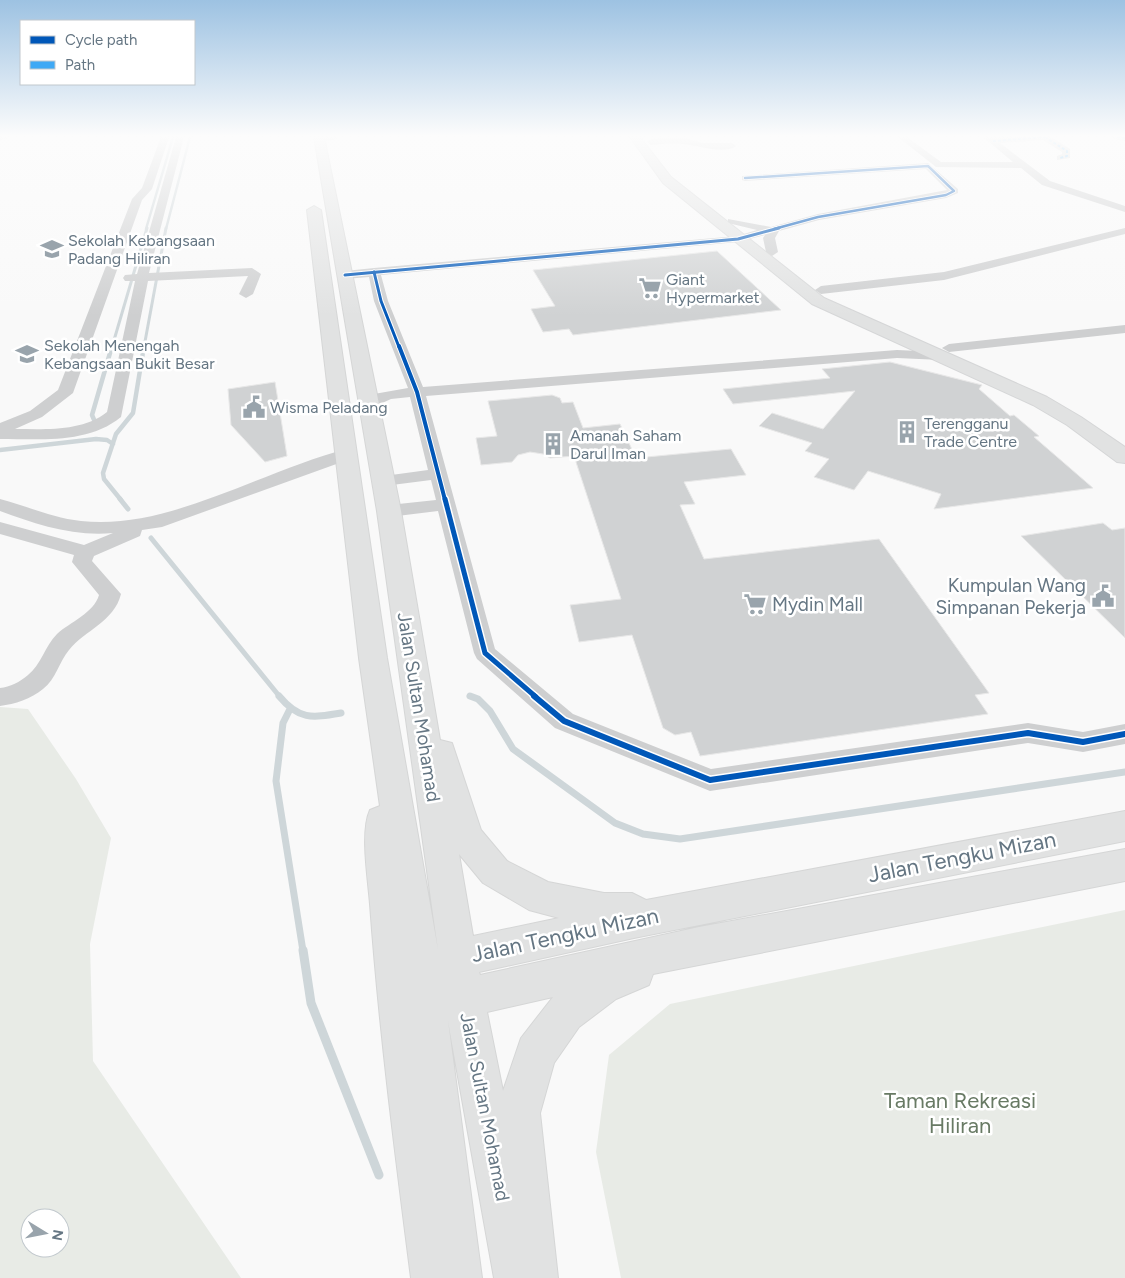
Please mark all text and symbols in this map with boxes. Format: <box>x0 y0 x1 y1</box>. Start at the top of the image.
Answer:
legend <box>20 20 195 85</box>
text: Cycle path <box>65 31 137 49</box>
text: Path <box>65 56 95 74</box>
place label: Sekolah Kebangsaan Padang Hiliran <box>68 231 215 268</box>
school or university icon: Sekolah Kebangsaan Padang Hiliran <box>39 236 65 262</box>
place label: Giant Hypermarket <box>666 270 760 307</box>
supermarket icon: Giant Hypermarket <box>637 275 663 301</box>
place label: Sekolah Menengah Kebangsaan Bukit Besar <box>44 336 215 373</box>
school or university icon: Sekolah Menengah Kebangsaan Bukit Besar <box>14 341 40 367</box>
public building icon: Wisma Peladang <box>241 394 267 420</box>
place label: Wisma Peladang <box>270 398 388 417</box>
place label: Terengganu Trade Centre <box>924 414 1017 451</box>
building icon: Terengganu Trade Centre <box>894 419 920 445</box>
place label: Amanah Saham Darul Iman <box>570 426 681 463</box>
building icon: Amanah Saham Darul Iman <box>540 431 566 457</box>
place label: Kumpulan Wang Simpanan Pekerja <box>935 574 1086 619</box>
public building icon: Kumpulan Wang Simpanan Pekerja <box>1090 583 1116 609</box>
supermarket icon: Mydin Mall <box>742 591 768 617</box>
place label: Mydin Mall <box>772 593 863 616</box>
street label: Jalan Sultan Mohamad <box>393 611 445 803</box>
street label: Jalan Tengku Mizan <box>866 826 1058 888</box>
street label: Jalan Tengku Mizan <box>469 902 661 968</box>
street label: Jalan Sultan Mohamad <box>455 1011 515 1203</box>
park label: Taman Rekreasi Hiliran <box>884 1087 1036 1139</box>
north arrow <box>20 1208 70 1258</box>
text: N <box>48 1228 67 1242</box>

